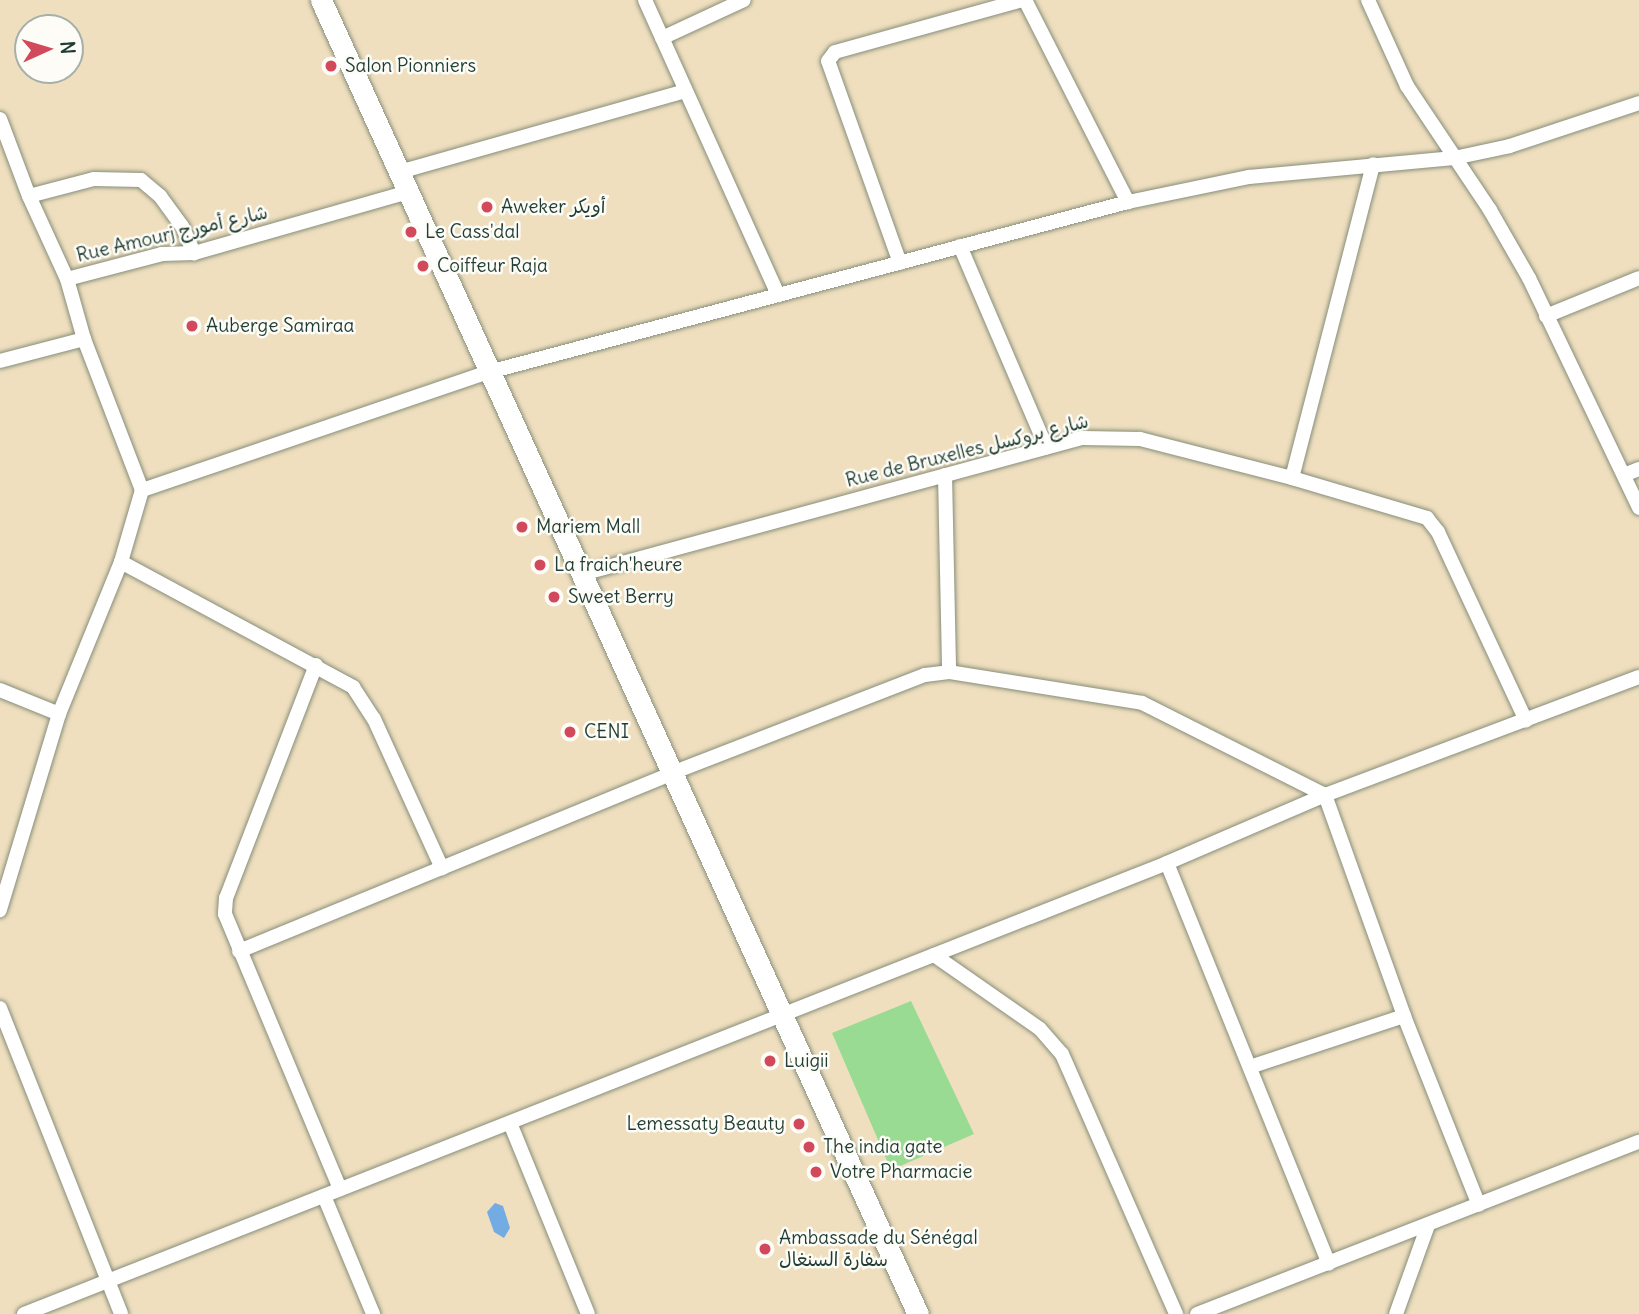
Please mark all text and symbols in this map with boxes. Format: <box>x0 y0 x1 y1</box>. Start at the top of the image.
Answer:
north arrow <box>14 14 84 84</box>
text: N <box>56 40 80 55</box>
place label: Salon Pionniers <box>345 55 476 77</box>
marker: Salon Pionniers <box>323 58 339 74</box>
place label: Aweker أويكر <box>501 196 605 218</box>
marker: Aweker أويكر <box>479 199 495 215</box>
street label: Rue Amourj شارع أمورج <box>74 201 270 267</box>
place label: Le Cass'dal <box>425 221 520 243</box>
marker: Le Cass'dal <box>403 224 419 240</box>
place label: Coiffeur Raja <box>437 255 548 277</box>
marker: Coiffeur Raja <box>415 258 431 274</box>
place label: Auberge Samiraa <box>206 315 354 337</box>
marker: Auberge Samiraa <box>184 318 200 334</box>
street label: Rue de Bruxelles شارع بروكسل <box>843 410 1091 492</box>
place label: Mariem Mall <box>536 516 640 538</box>
marker: Mariem Mall <box>514 519 530 535</box>
place label: La fraich'heure <box>554 554 682 576</box>
marker: La fraich'heure <box>532 557 548 573</box>
place label: Sweet Berry <box>568 586 674 608</box>
marker: Sweet Berry <box>546 589 562 605</box>
place label: CENI <box>584 721 629 743</box>
marker: CENI <box>562 724 578 740</box>
place label: Luigii <box>784 1050 829 1072</box>
marker: Luigii <box>762 1053 778 1069</box>
place label: Lemessaty Beauty <box>627 1113 785 1135</box>
marker: Lemessaty Beauty <box>791 1116 807 1132</box>
place label: The india gate <box>823 1136 943 1158</box>
marker: The india gate <box>801 1139 817 1155</box>
place label: Votre Pharmacie <box>830 1161 973 1183</box>
marker: Votre Pharmacie <box>808 1164 824 1180</box>
place label: Ambassade du Sénégal سفارة السنغال <box>779 1227 978 1271</box>
marker: Ambassade du Sénégal سفارة السنغال <box>757 1241 773 1257</box>

